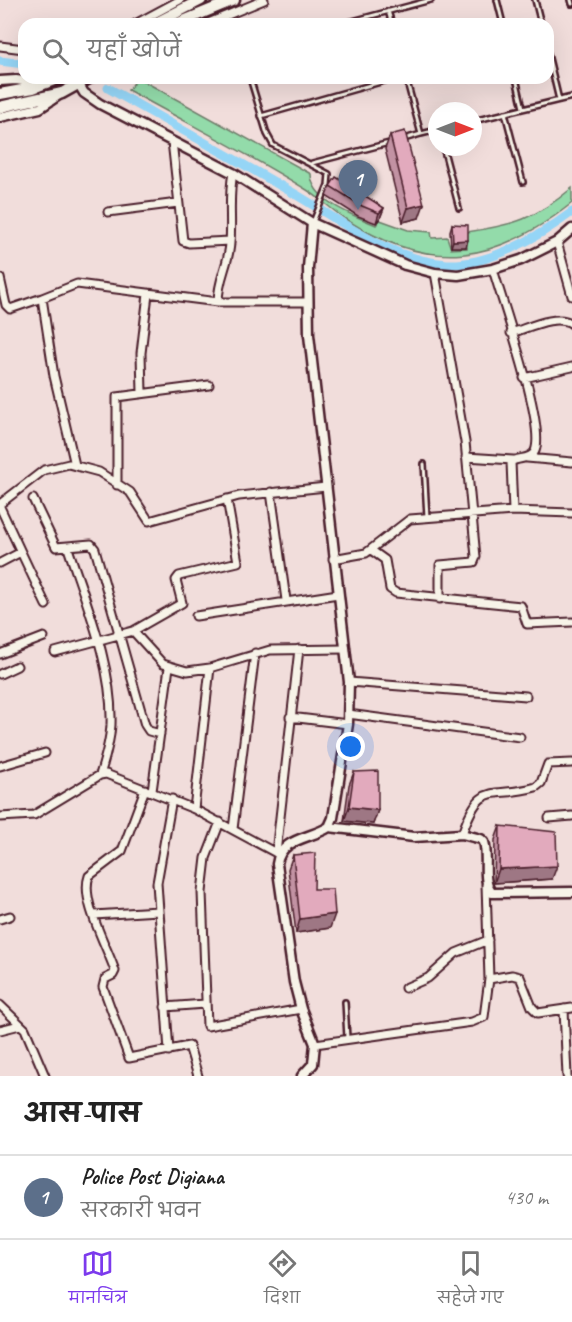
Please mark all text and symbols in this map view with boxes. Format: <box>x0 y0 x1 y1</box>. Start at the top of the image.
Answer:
search box <box>18 18 554 84</box>
icon: search <box>39 35 72 68</box>
text: यहाँ खोजें <box>87 36 181 64</box>
north arrow <box>428 102 482 156</box>
pin: 1 <box>338 160 378 210</box>
your location <box>336 732 365 761</box>
text: आस-पास <box>24 1097 141 1130</box>
text: Police Post Digiana <box>81 1163 224 1191</box>
text: 1 <box>39 1185 48 1210</box>
text: 430 m <box>505 1185 548 1210</box>
text: सरकारी भवन <box>81 1198 200 1223</box>
tab: मानचित्र <box>68 1247 127 1315</box>
tab: दिशा <box>264 1247 300 1315</box>
tab: सहेजे गए <box>437 1247 504 1315</box>

